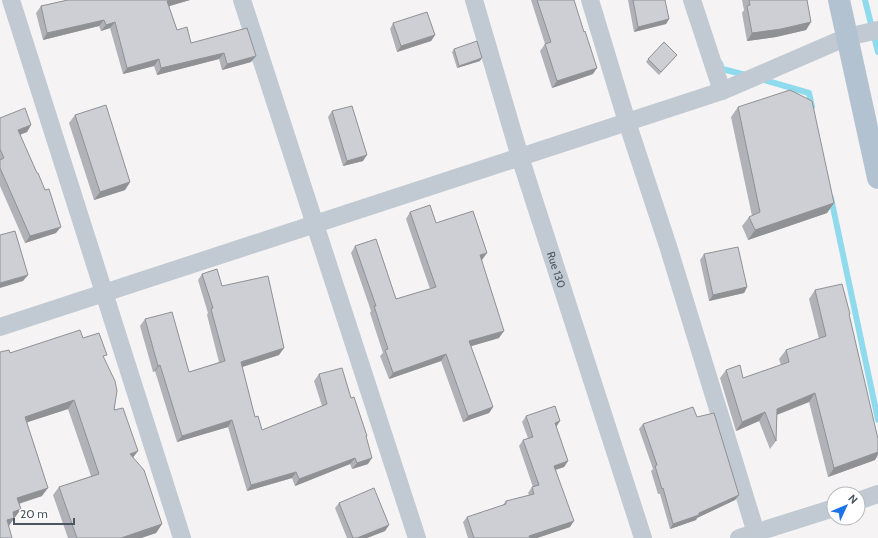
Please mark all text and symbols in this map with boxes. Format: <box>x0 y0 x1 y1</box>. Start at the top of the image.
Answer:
street label: Rue 130 <box>544 250 569 290</box>
north arrow <box>826 486 866 526</box>
text: N <box>845 491 861 507</box>
scale bar <box>14 500 74 526</box>
text: 20 m <box>20 506 48 521</box>

